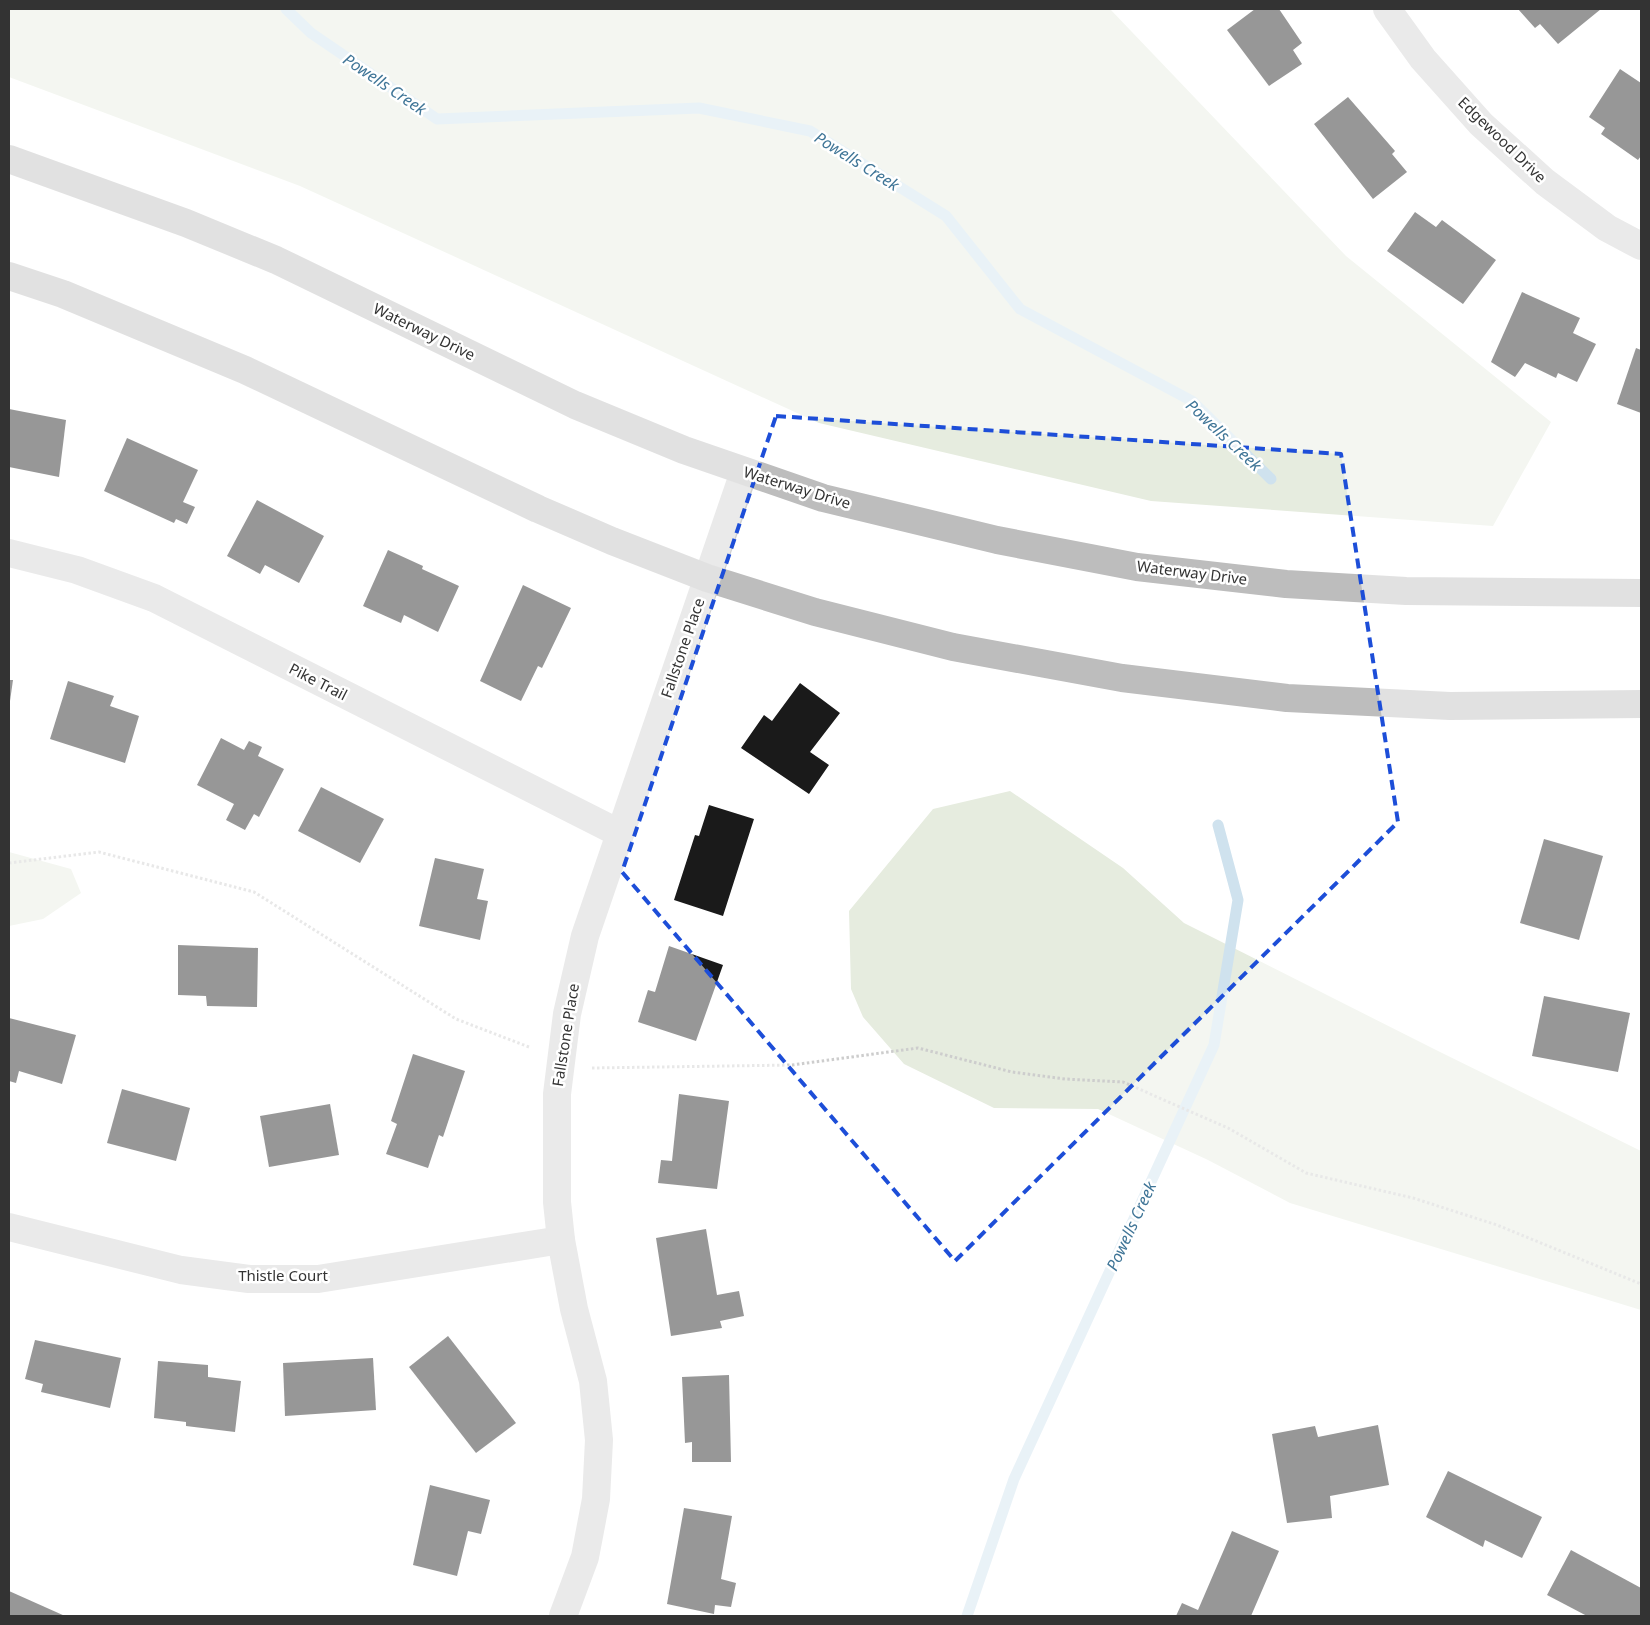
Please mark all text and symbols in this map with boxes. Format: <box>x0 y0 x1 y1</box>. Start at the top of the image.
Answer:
water label: Powells Creek <box>339 48 432 121</box>
street label: Edgewood Drive <box>1454 92 1551 186</box>
water label: Powells Creek <box>810 126 904 196</box>
street label: Waterway Drive <box>370 298 479 364</box>
water label: Powells Creek <box>1181 394 1267 477</box>
street label: Waterway Drive <box>741 461 853 513</box>
street label: Waterway Drive <box>1136 555 1248 589</box>
street label: Fallstone Place <box>656 595 708 700</box>
street label: Pike Trail <box>286 658 351 704</box>
street label: Fallstone Place <box>547 982 583 1088</box>
water label: Powells Creek <box>1101 1177 1162 1274</box>
street label: Thistle Court <box>238 1265 328 1285</box>

